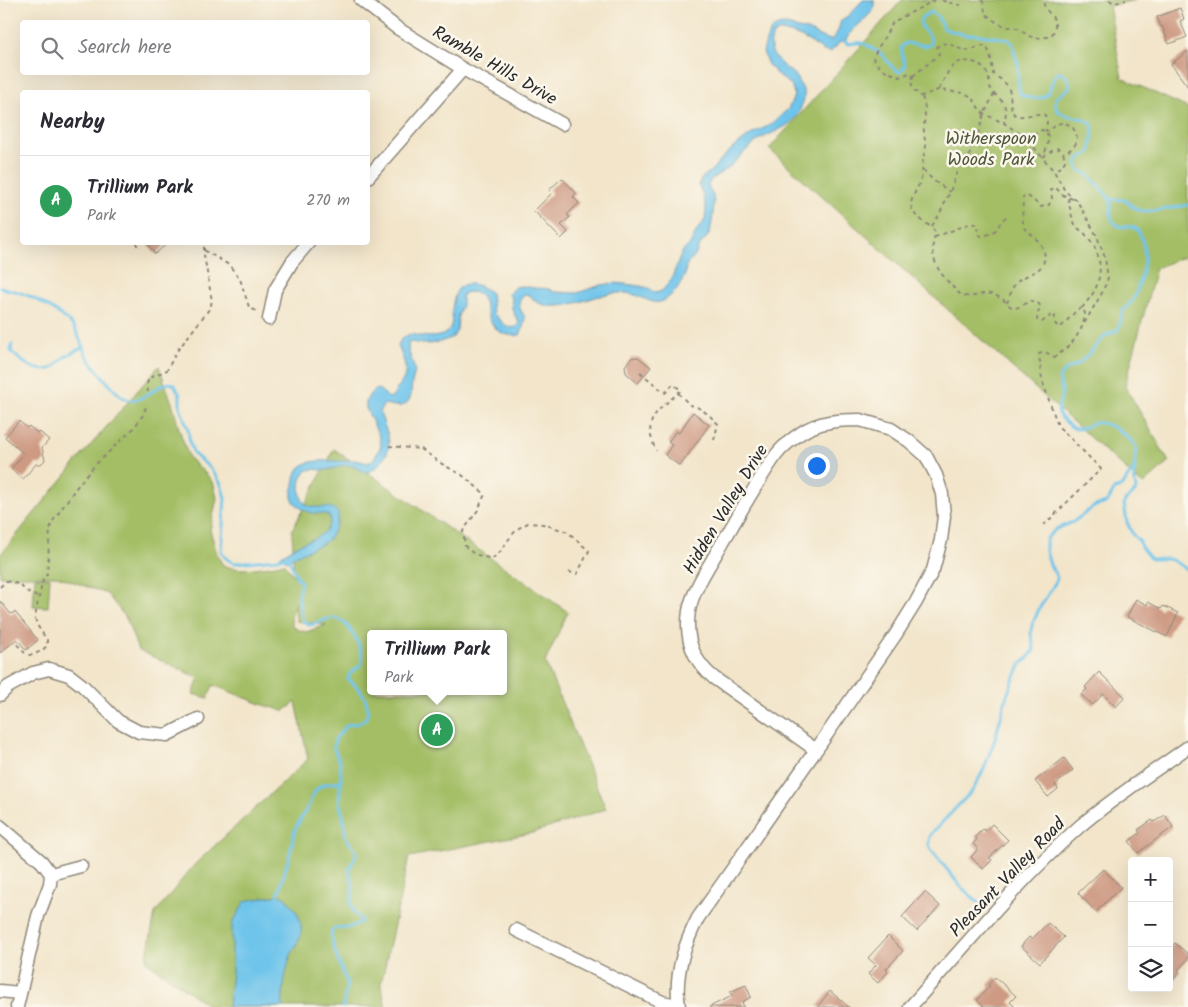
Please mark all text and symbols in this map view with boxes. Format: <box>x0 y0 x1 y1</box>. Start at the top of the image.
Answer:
street label: Ramble Hills Drive <box>426 19 562 114</box>
search box <box>20 20 370 75</box>
text: Search here <box>78 33 172 63</box>
icon: search <box>38 34 66 62</box>
text: Nearby <box>40 106 105 139</box>
park label: Witherspoon Woods Park <box>945 125 1037 175</box>
text: Trillium Park <box>87 173 193 203</box>
text: A <box>51 188 61 213</box>
text: 270 m <box>306 188 350 213</box>
text: Park <box>87 203 116 228</box>
street label: Hidden Valley Drive <box>676 439 777 580</box>
your location <box>804 453 830 479</box>
popup <box>367 630 507 695</box>
text: Trillium Park <box>384 635 490 665</box>
text: Park <box>384 665 413 690</box>
pin: A <box>421 711 453 749</box>
street label: Pleasant Valley Road <box>943 811 1074 945</box>
map controls <box>1128 857 1173 992</box>
button: + <box>1128 857 1173 902</box>
button: − <box>1128 902 1173 947</box>
button: layers <box>1128 947 1173 992</box>

